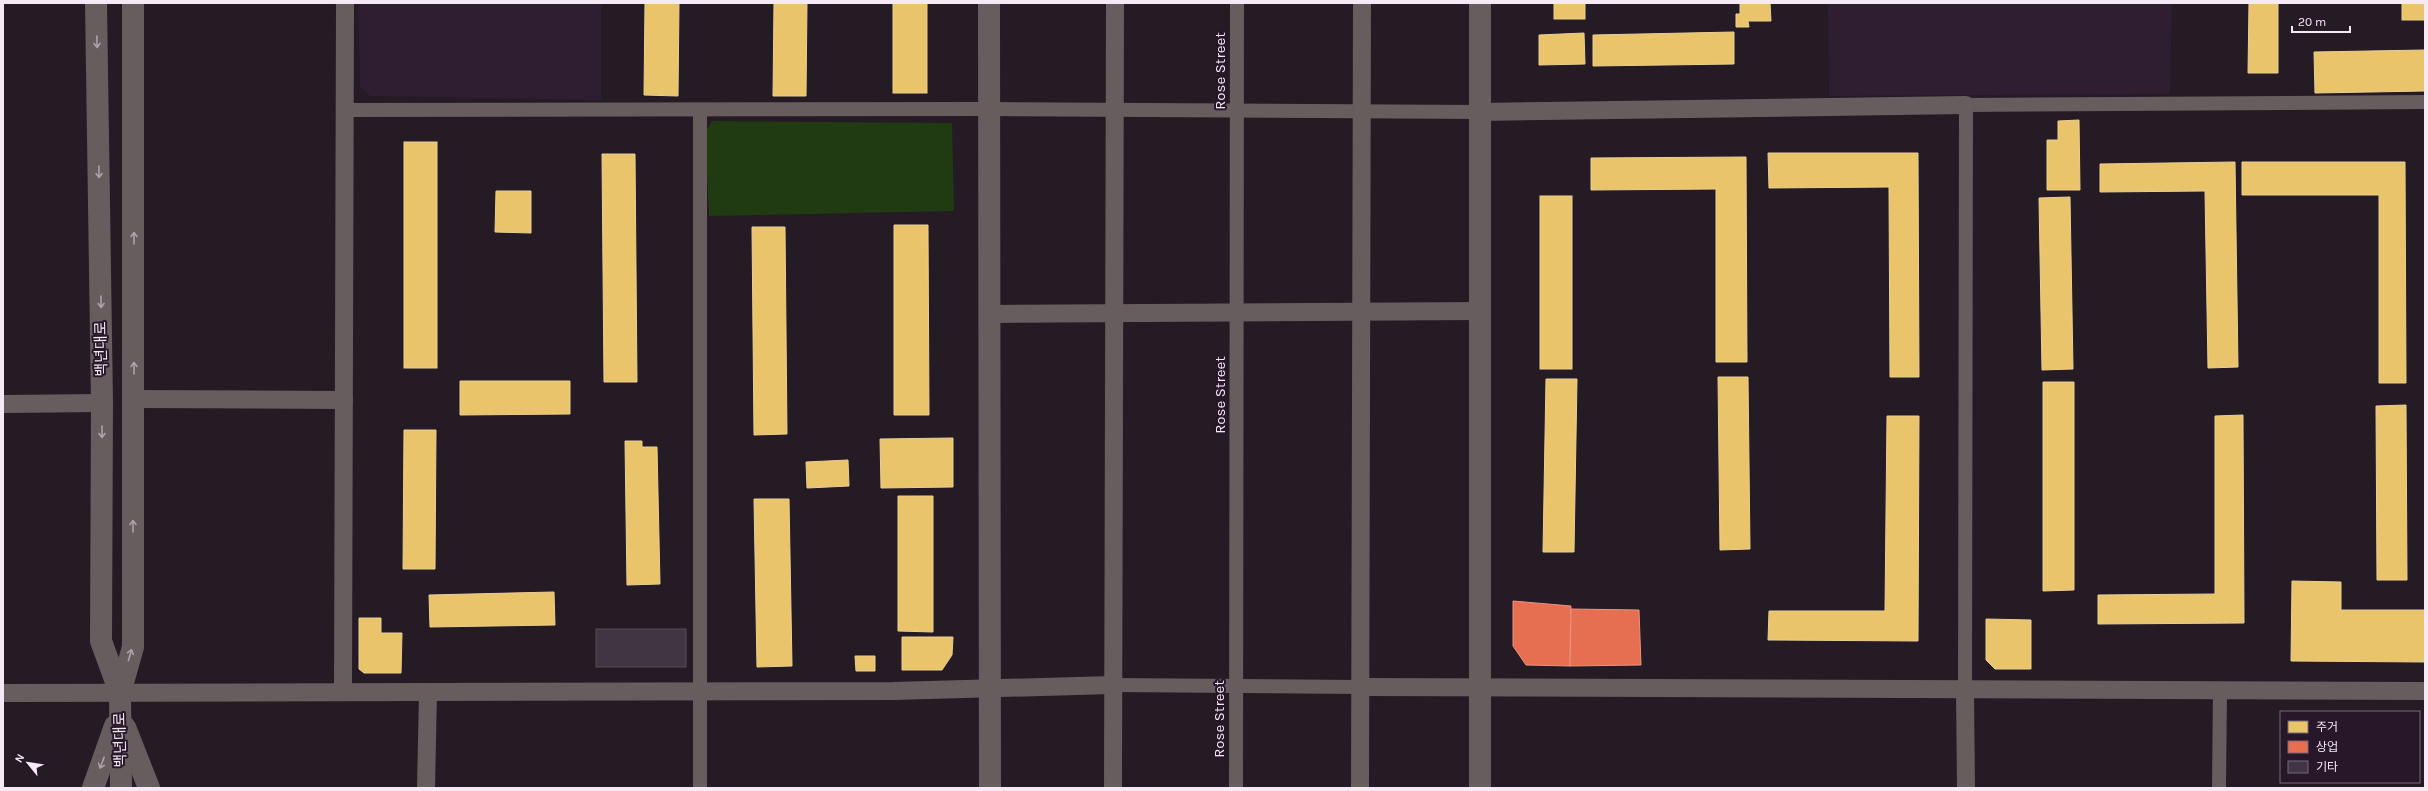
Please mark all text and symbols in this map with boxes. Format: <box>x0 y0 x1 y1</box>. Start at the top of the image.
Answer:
scale bar <box>2292 8 2350 34</box>
text: 20 m <box>2298 15 2326 29</box>
street label: Rose Street <box>1211 32 1229 110</box>
one-way arrow <box>93 35 101 48</box>
one-way arrow <box>95 165 103 178</box>
one-way arrow <box>130 232 138 245</box>
one-way arrow <box>97 295 105 308</box>
street label: 백년대로 <box>92 321 110 377</box>
street label: Rose Street <box>1211 356 1229 434</box>
one-way arrow <box>130 362 138 375</box>
one-way arrow <box>98 425 106 438</box>
one-way arrow <box>129 520 137 533</box>
one-way arrow <box>127 649 134 662</box>
street label: Rose Street <box>1210 680 1228 758</box>
legend <box>2280 711 2420 783</box>
street label: 백년대로 <box>111 712 129 768</box>
text: 주거 <box>2316 720 2338 734</box>
text: 상업 <box>2316 740 2338 754</box>
north arrow <box>8 743 48 783</box>
text: N <box>12 752 27 765</box>
one-way arrow <box>98 757 105 770</box>
text: 기타 <box>2316 760 2338 774</box>

